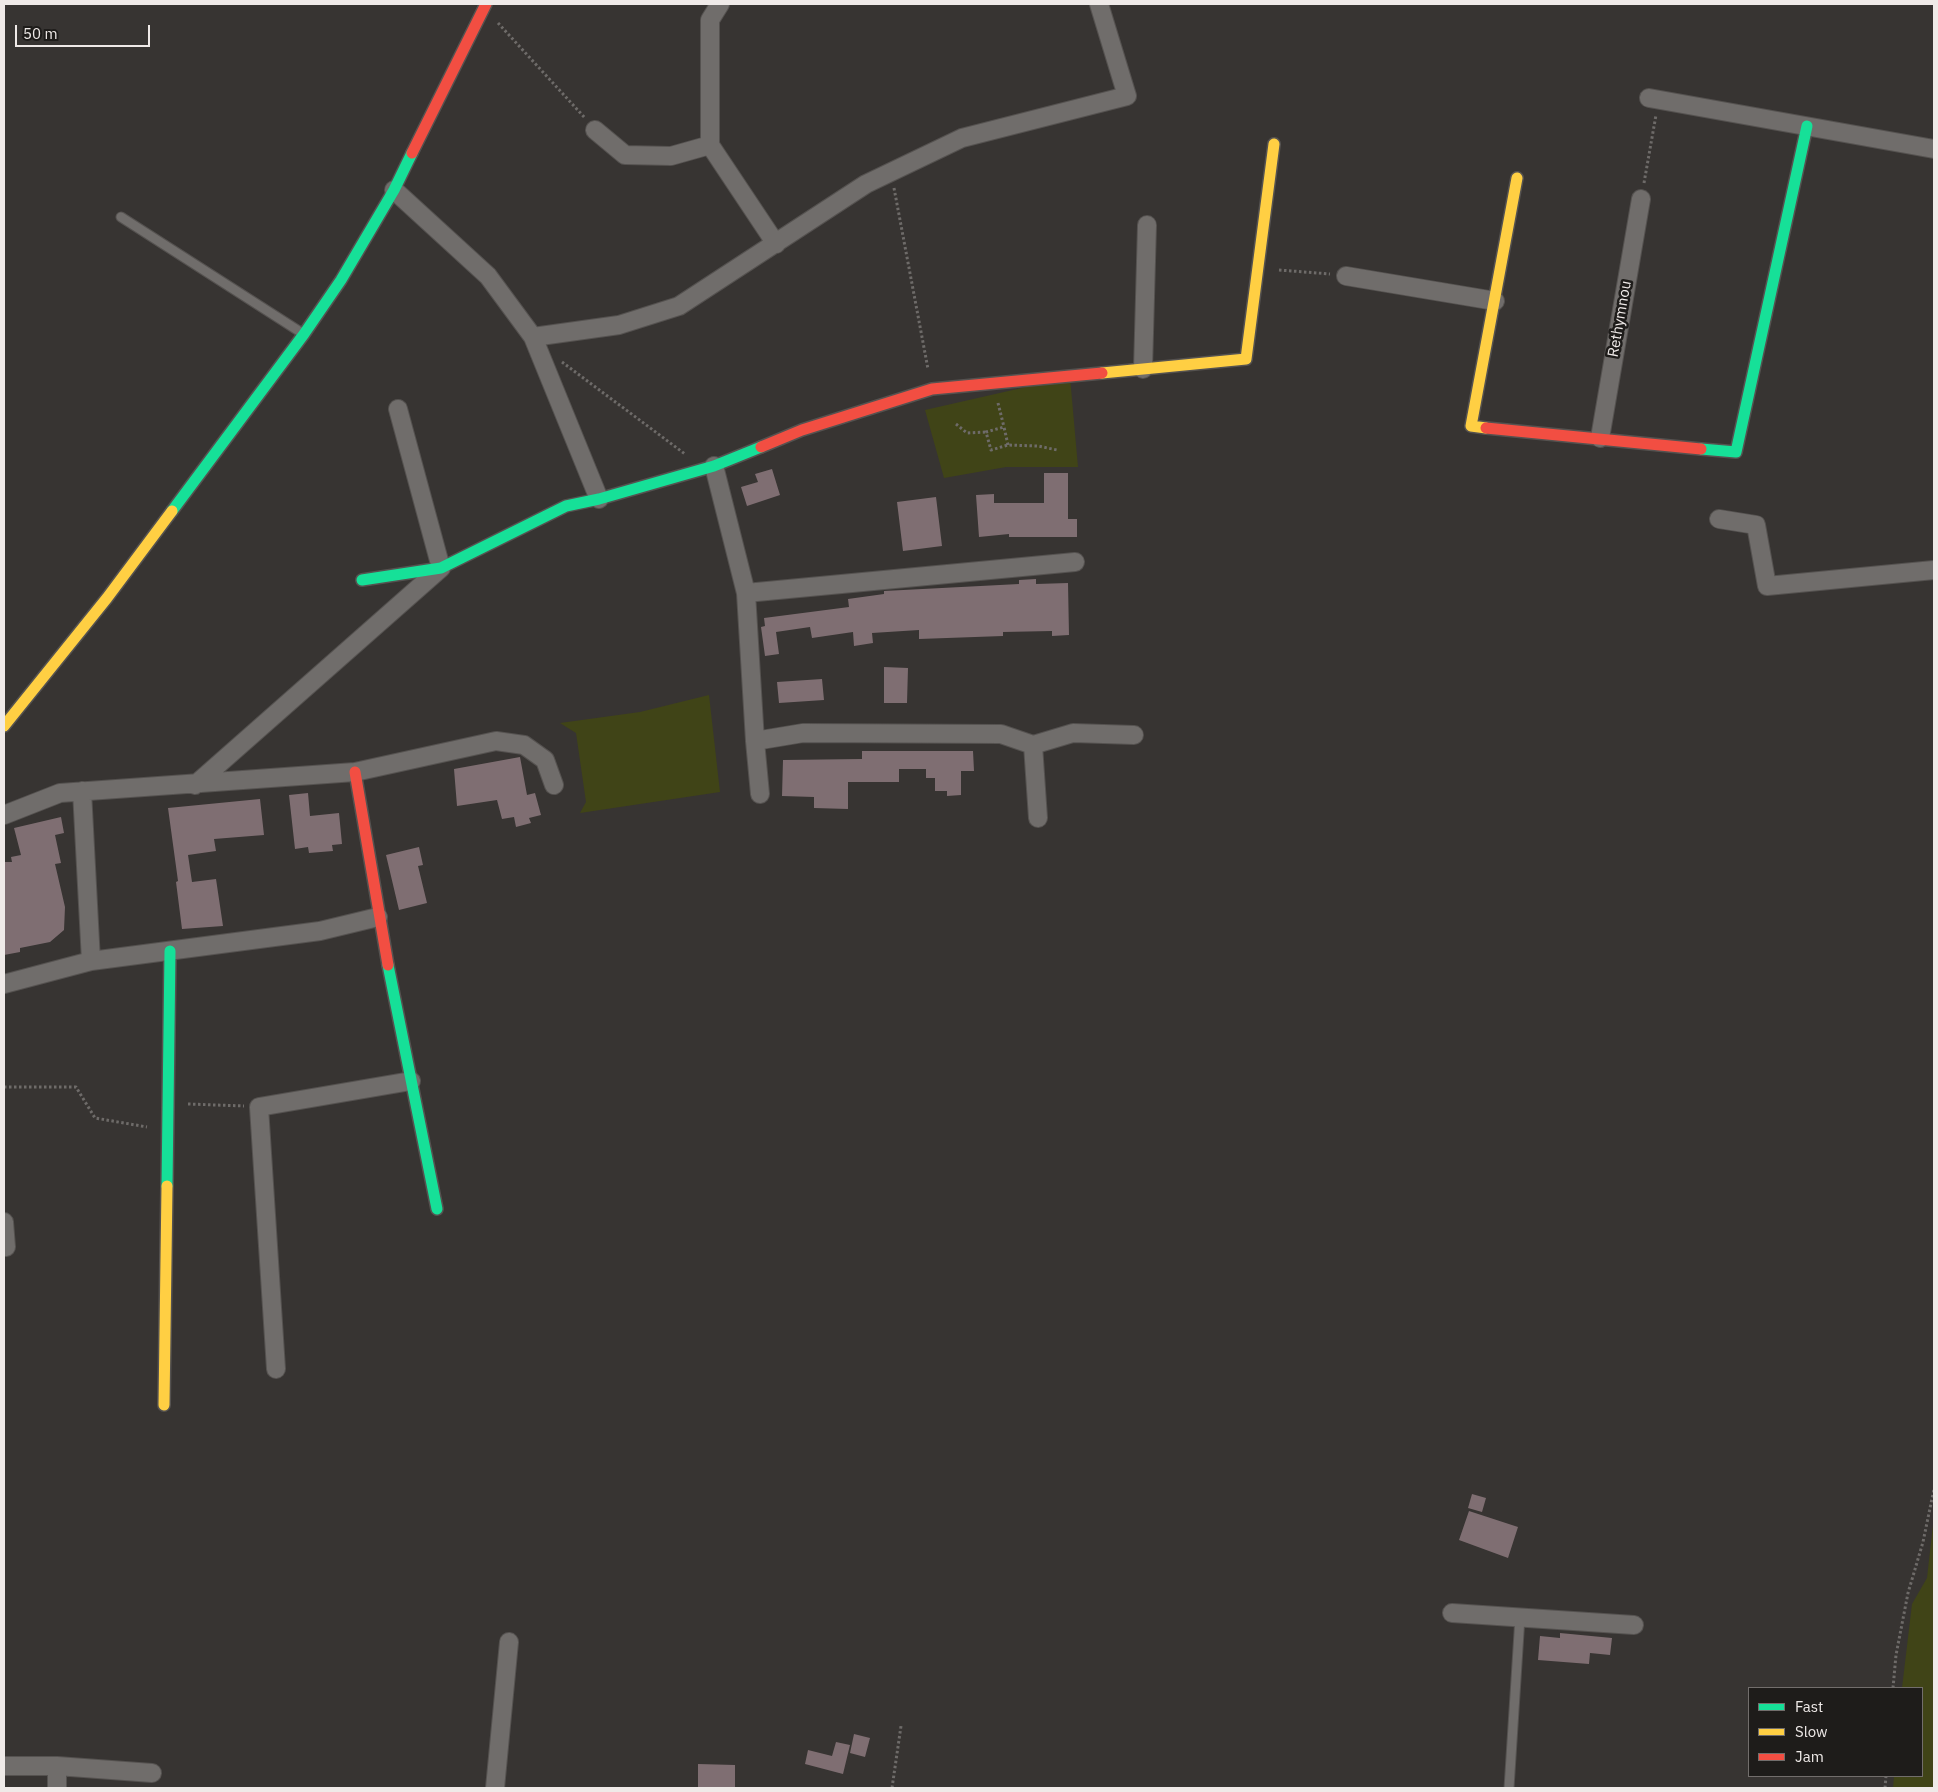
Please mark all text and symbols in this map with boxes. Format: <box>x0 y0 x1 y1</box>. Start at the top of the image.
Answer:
scale bar <box>18 15 152 47</box>
text: 50 m <box>23 24 58 43</box>
street label: Rethymnou <box>1604 279 1636 359</box>
legend <box>1748 1687 1923 1777</box>
text: Fast <box>1795 1697 1823 1716</box>
text: Slow <box>1795 1722 1828 1741</box>
text: Jam <box>1795 1747 1824 1766</box>

